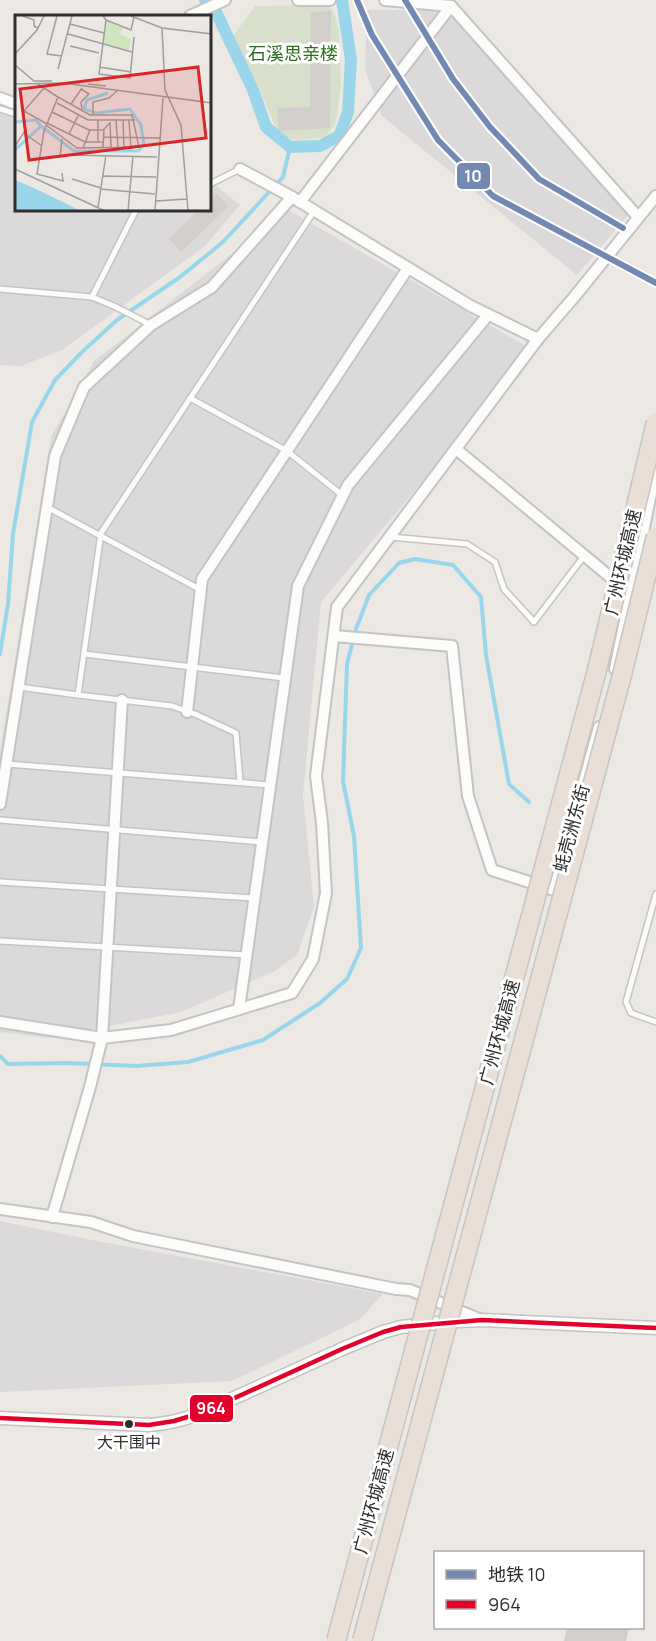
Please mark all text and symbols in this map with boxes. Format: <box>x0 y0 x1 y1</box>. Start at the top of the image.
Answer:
inset map <box>15 15 212 212</box>
park label: 石溪思亲楼 <box>248 41 338 65</box>
line badge: 10 <box>456 162 491 190</box>
text: 10 <box>464 165 482 187</box>
street label: 广州环城高速 <box>598 507 646 617</box>
street label: 蚝壳洲东街 <box>548 781 594 875</box>
street label: 广州环城高速 <box>473 977 525 1087</box>
line badge: 964 <box>189 1394 234 1423</box>
text: 964 <box>196 1397 226 1419</box>
marker: 大干围中 <box>123 1418 135 1430</box>
place label: 大干围中 <box>97 1431 161 1453</box>
street label: 广州环城高速 <box>347 1446 399 1556</box>
legend <box>434 1551 644 1629</box>
text: 地铁 10 <box>488 1562 546 1586</box>
text: 964 <box>488 1592 521 1616</box>

